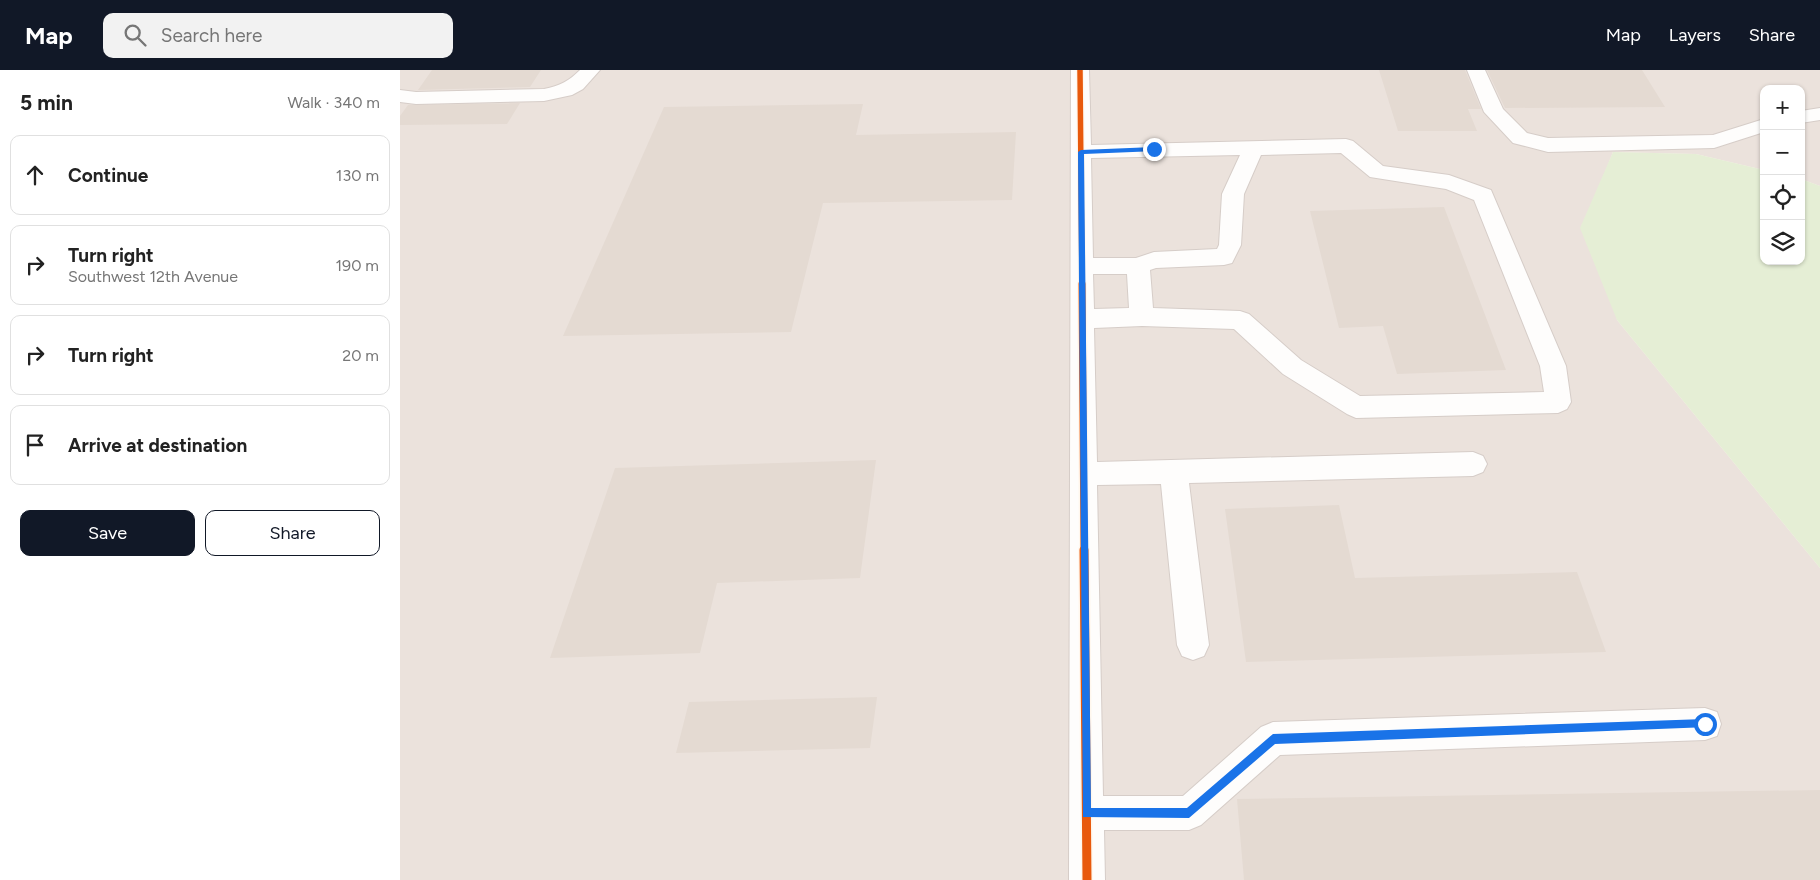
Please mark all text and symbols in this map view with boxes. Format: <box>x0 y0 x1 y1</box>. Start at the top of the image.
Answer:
search box <box>103 13 453 58</box>
text: Map <box>25 21 73 50</box>
icon: search <box>121 21 149 49</box>
text: Search here <box>161 24 262 47</box>
text: Map <box>1606 24 1641 46</box>
text: Layers <box>1669 24 1721 46</box>
text: Share <box>1749 24 1795 46</box>
map controls <box>1760 85 1805 265</box>
button: + <box>1760 85 1805 130</box>
text: 5 min <box>20 90 73 115</box>
text: Walk · 340 m <box>287 93 380 112</box>
button: − <box>1760 130 1805 175</box>
route end <box>1143 138 1166 161</box>
icon: ahead <box>21 161 49 189</box>
text: Continue <box>68 164 148 187</box>
text: 130 m <box>336 166 379 185</box>
button: locate <box>1760 175 1805 220</box>
button: layers <box>1760 220 1805 265</box>
text: Turn right <box>68 244 154 267</box>
icon: right <box>21 251 49 279</box>
text: 190 m <box>336 256 379 275</box>
text: Southwest 12th Avenue <box>68 267 238 286</box>
icon: right <box>21 341 49 369</box>
text: Turn right <box>68 344 154 367</box>
text: 20 m <box>342 346 379 365</box>
icon: arrive <box>21 431 49 459</box>
text: Arrive at destination <box>68 434 247 457</box>
button: Save <box>20 510 195 556</box>
button: Share <box>205 510 380 556</box>
route start <box>1694 713 1717 736</box>

